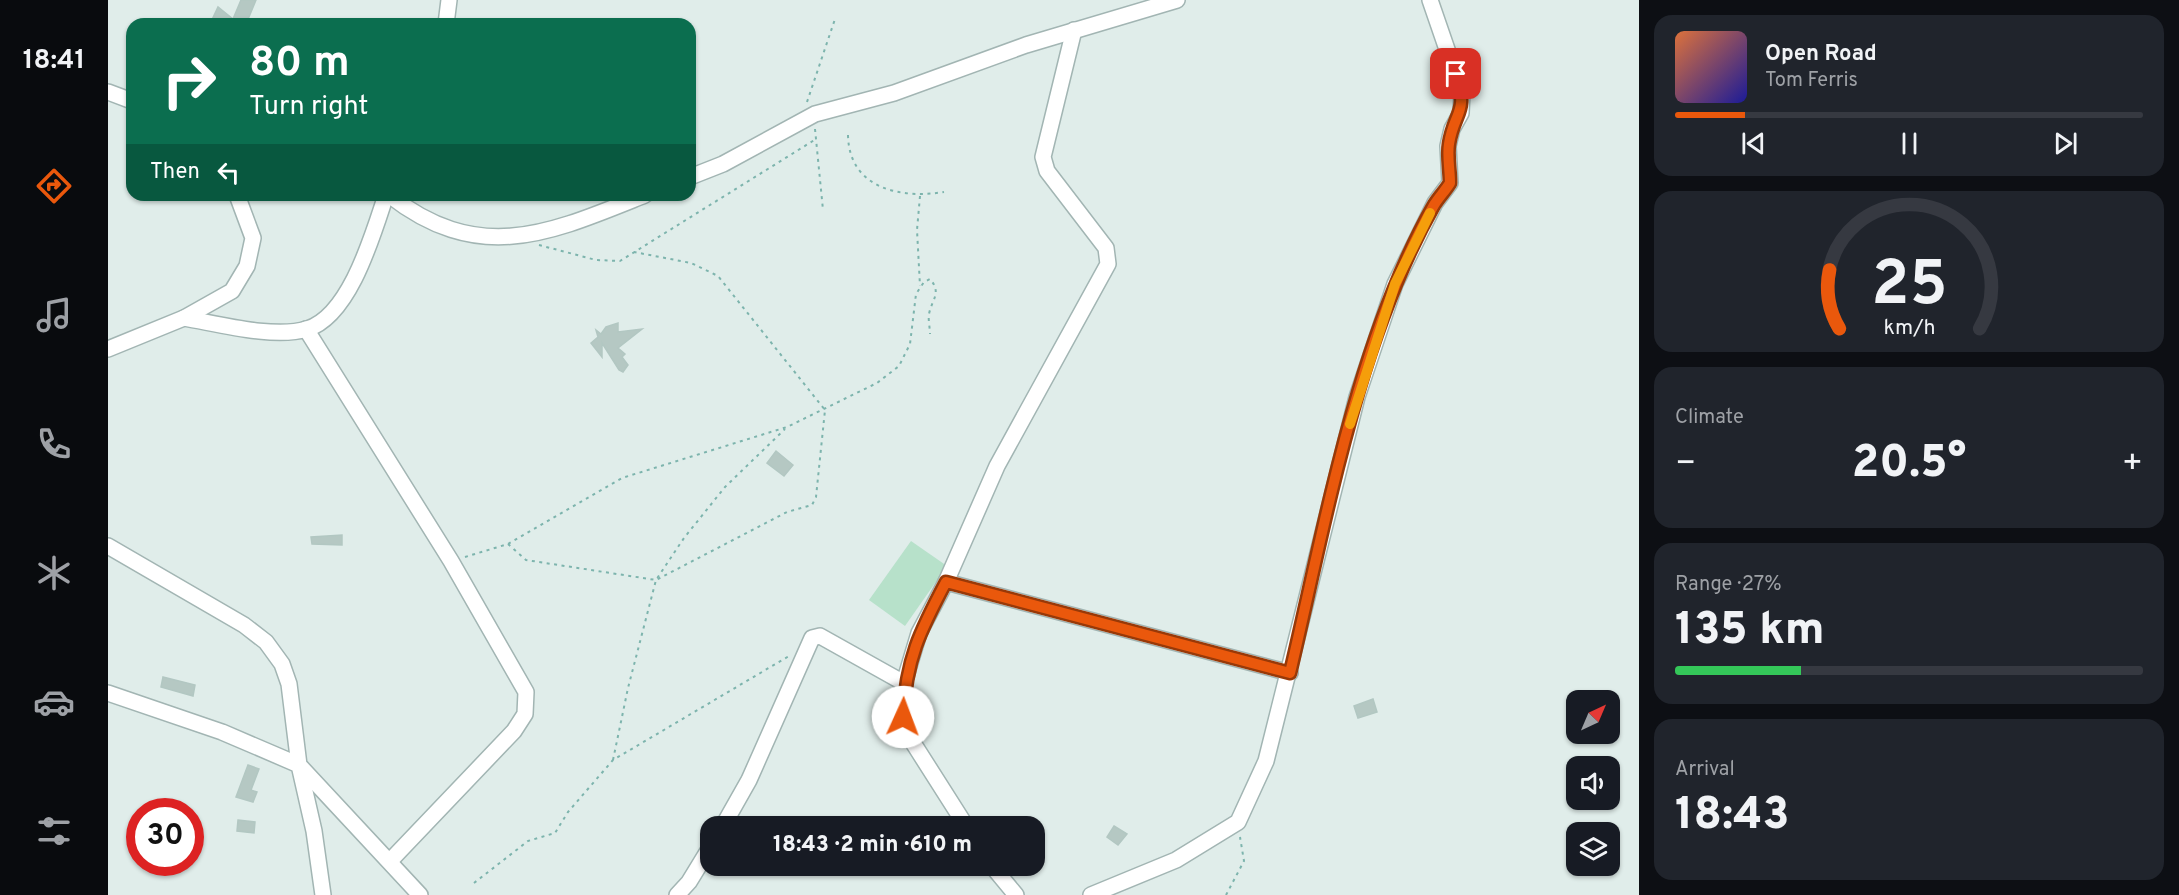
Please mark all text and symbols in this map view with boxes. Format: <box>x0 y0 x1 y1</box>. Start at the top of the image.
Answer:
text: 80 m <box>249 38 350 91</box>
text: Open Road <box>1765 41 1877 68</box>
icon: right <box>150 42 228 120</box>
text: 18:41 <box>23 44 85 78</box>
pin <box>1430 48 1481 99</box>
icon: arrive <box>1439 57 1472 90</box>
text: Tom Ferris <box>1765 68 1858 94</box>
text: Turn right <box>249 90 368 124</box>
icon: previous <box>1737 127 1770 160</box>
icon: pause <box>1893 127 1926 160</box>
icon: next <box>2049 127 2082 160</box>
icon: left <box>212 156 245 189</box>
text: Then <box>150 159 200 186</box>
icon: directions <box>33 165 75 207</box>
text: 25 <box>1871 248 1947 327</box>
icon: music <box>33 294 75 336</box>
text: km/h <box>1883 315 1935 342</box>
text: Climate <box>1675 405 1744 431</box>
icon: phone <box>33 423 75 465</box>
text: 20.5° <box>1852 436 1966 493</box>
text: − <box>1675 444 1696 486</box>
text: + <box>2122 444 2143 486</box>
icon: climate <box>33 552 75 594</box>
text: Range · 27% <box>1675 572 1782 598</box>
text: 135 km <box>1675 603 1825 660</box>
icon: car <box>33 681 75 723</box>
position arrow <box>871 685 935 749</box>
north arrow <box>1566 690 1620 744</box>
map controls <box>1566 690 1620 876</box>
button: sound <box>1566 756 1620 810</box>
text: Arrival <box>1675 757 1735 783</box>
text: 18:43 <box>1675 788 1789 845</box>
speed limit sign: 30 <box>126 798 204 876</box>
icon: filters <box>33 810 75 852</box>
button: layers <box>1566 822 1620 876</box>
text: 18:43 · 2 min · 610 m <box>773 832 972 859</box>

